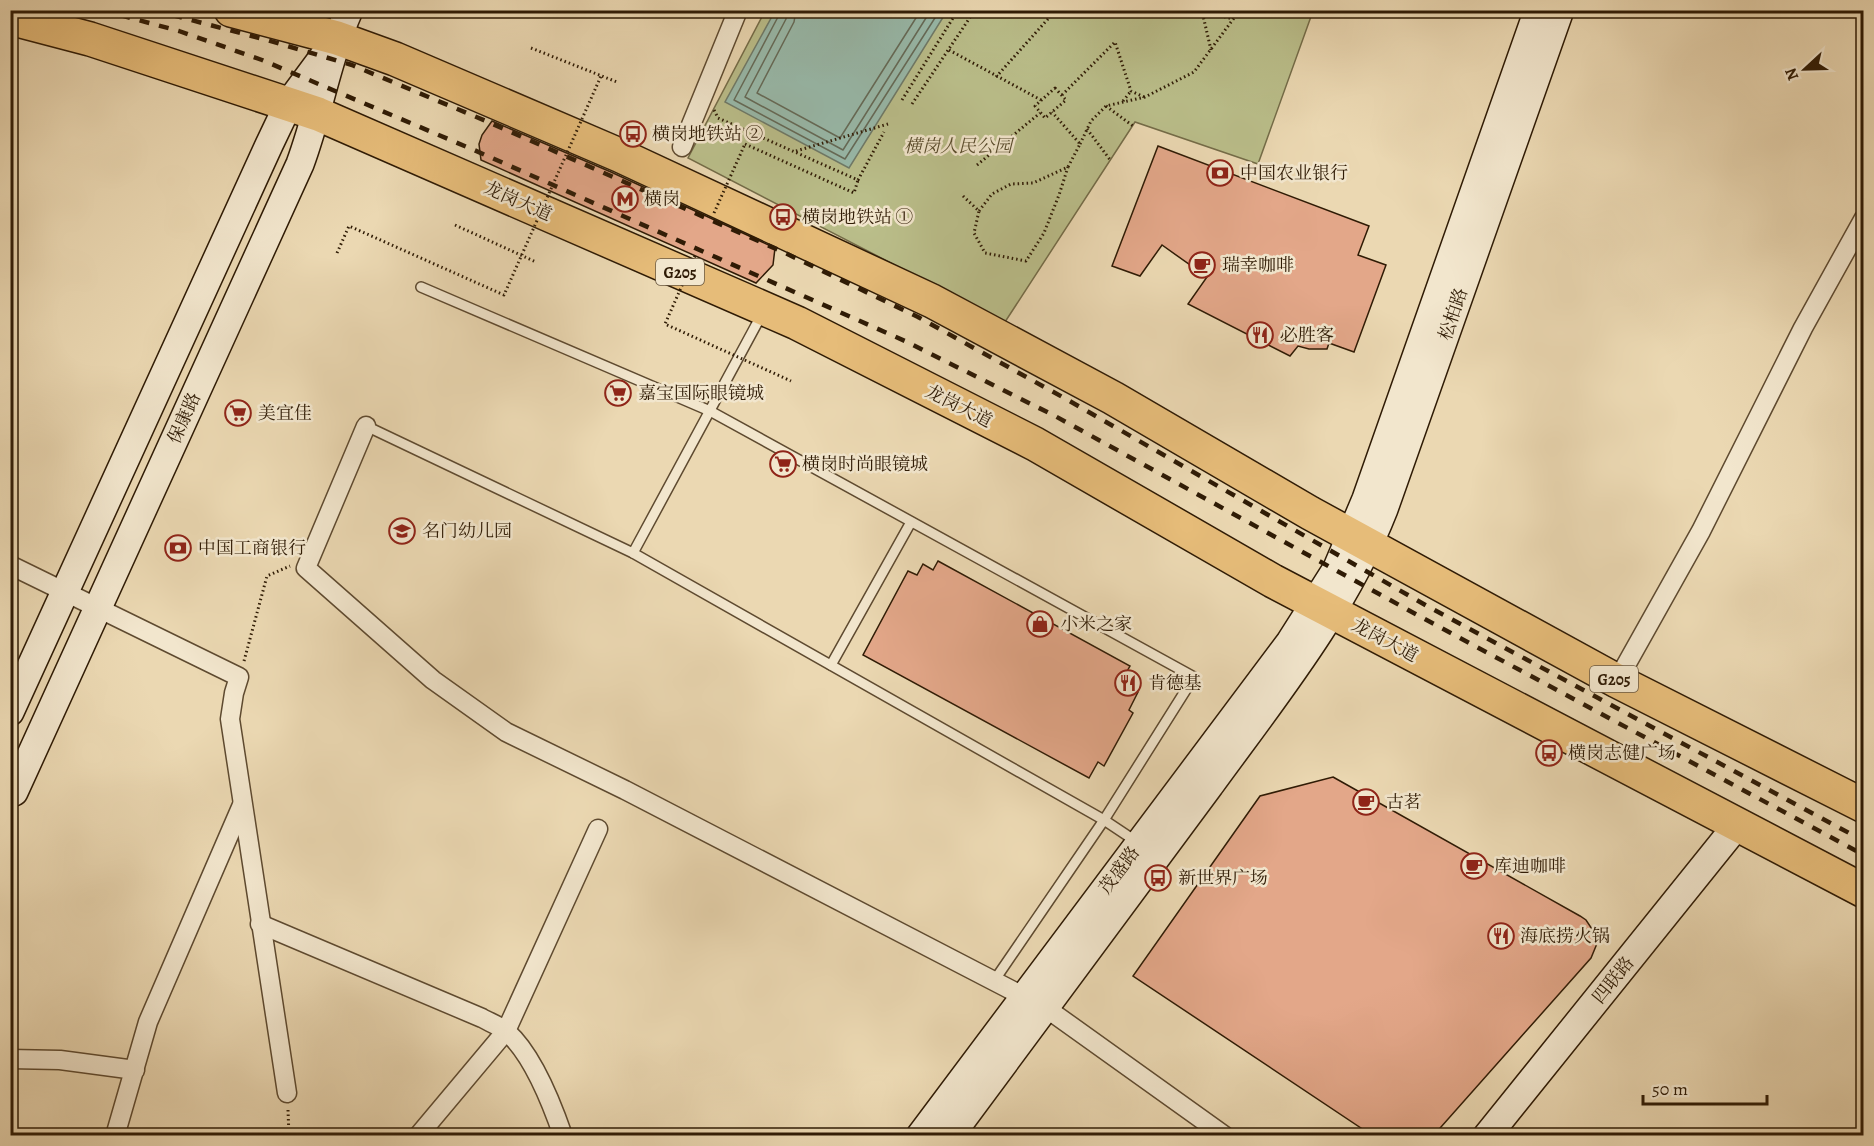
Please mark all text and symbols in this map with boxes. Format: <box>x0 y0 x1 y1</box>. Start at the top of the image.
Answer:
north arrow <box>1775 39 1835 99</box>
text: N <box>1780 64 1804 84</box>
bus stop icon: 横岗地铁站 ② <box>618 119 648 149</box>
place label: 横岗地铁站 ② <box>652 122 764 146</box>
park label: 横岗人民公园 <box>904 134 1015 158</box>
bank icon: 中国农业银行 <box>1205 158 1235 188</box>
place label: 中国农业银行 <box>1240 161 1348 185</box>
street label: 龙岗大道 <box>480 175 556 227</box>
metro station icon: 横岗 <box>610 184 640 214</box>
place label: 横岗 <box>644 187 680 211</box>
bus stop icon: 横岗地铁站 ① <box>768 202 798 232</box>
place label: 横岗地铁站 ① <box>802 205 914 229</box>
cafe icon: 瑞幸咖啡 <box>1187 250 1217 280</box>
place label: 瑞幸咖啡 <box>1222 253 1294 277</box>
road number: G205 <box>656 259 704 285</box>
street label: 松柏路 <box>1433 285 1473 343</box>
restaurant icon: 必胜客 <box>1245 320 1275 350</box>
place label: 必胜客 <box>1280 323 1334 347</box>
supermarket icon: 嘉宝国际眼镜城 <box>603 378 633 408</box>
street label: 龙岗大道 <box>921 379 997 433</box>
place label: 嘉宝国际眼镜城 <box>638 381 764 405</box>
street label: 保康路 <box>162 388 206 448</box>
supermarket icon: 美宜佳 <box>223 398 253 428</box>
place label: 美宜佳 <box>258 401 312 425</box>
supermarket icon: 横岗时尚眼镜城 <box>768 449 798 479</box>
place label: 横岗时尚眼镜城 <box>802 452 928 476</box>
school or university icon: 名门幼儿园 <box>387 516 417 546</box>
place label: 名门幼儿园 <box>422 519 512 543</box>
bank icon: 中国工商银行 <box>163 533 193 563</box>
place label: 中国工商银行 <box>198 536 306 560</box>
shop icon: 小米之家 <box>1025 609 1055 639</box>
place label: 小米之家 <box>1060 612 1132 636</box>
street label: 龙岗大道 <box>1348 613 1422 667</box>
road number: G205 <box>1590 666 1638 692</box>
restaurant icon: 肯德基 <box>1113 668 1143 698</box>
place label: 肯德基 <box>1148 671 1202 695</box>
bus stop icon: 横岗志健广场 <box>1534 738 1564 768</box>
place label: 横岗志健广场 <box>1568 741 1676 765</box>
cafe icon: 古茗 <box>1351 787 1381 817</box>
place label: 古茗 <box>1386 790 1422 814</box>
street label: 茂盛路 <box>1093 841 1145 899</box>
cafe icon: 库迪咖啡 <box>1459 851 1489 881</box>
place label: 库迪咖啡 <box>1494 854 1566 878</box>
bus stop icon: 新世界广场 <box>1143 863 1173 893</box>
place label: 新世界广场 <box>1178 866 1268 890</box>
restaurant icon: 海底捞火锅 <box>1486 921 1516 951</box>
place label: 海底捞火锅 <box>1520 924 1610 948</box>
street label: 四联路 <box>1587 951 1639 1009</box>
scale bar <box>1643 1068 1768 1106</box>
text: 50 m <box>1652 1077 1688 1101</box>

